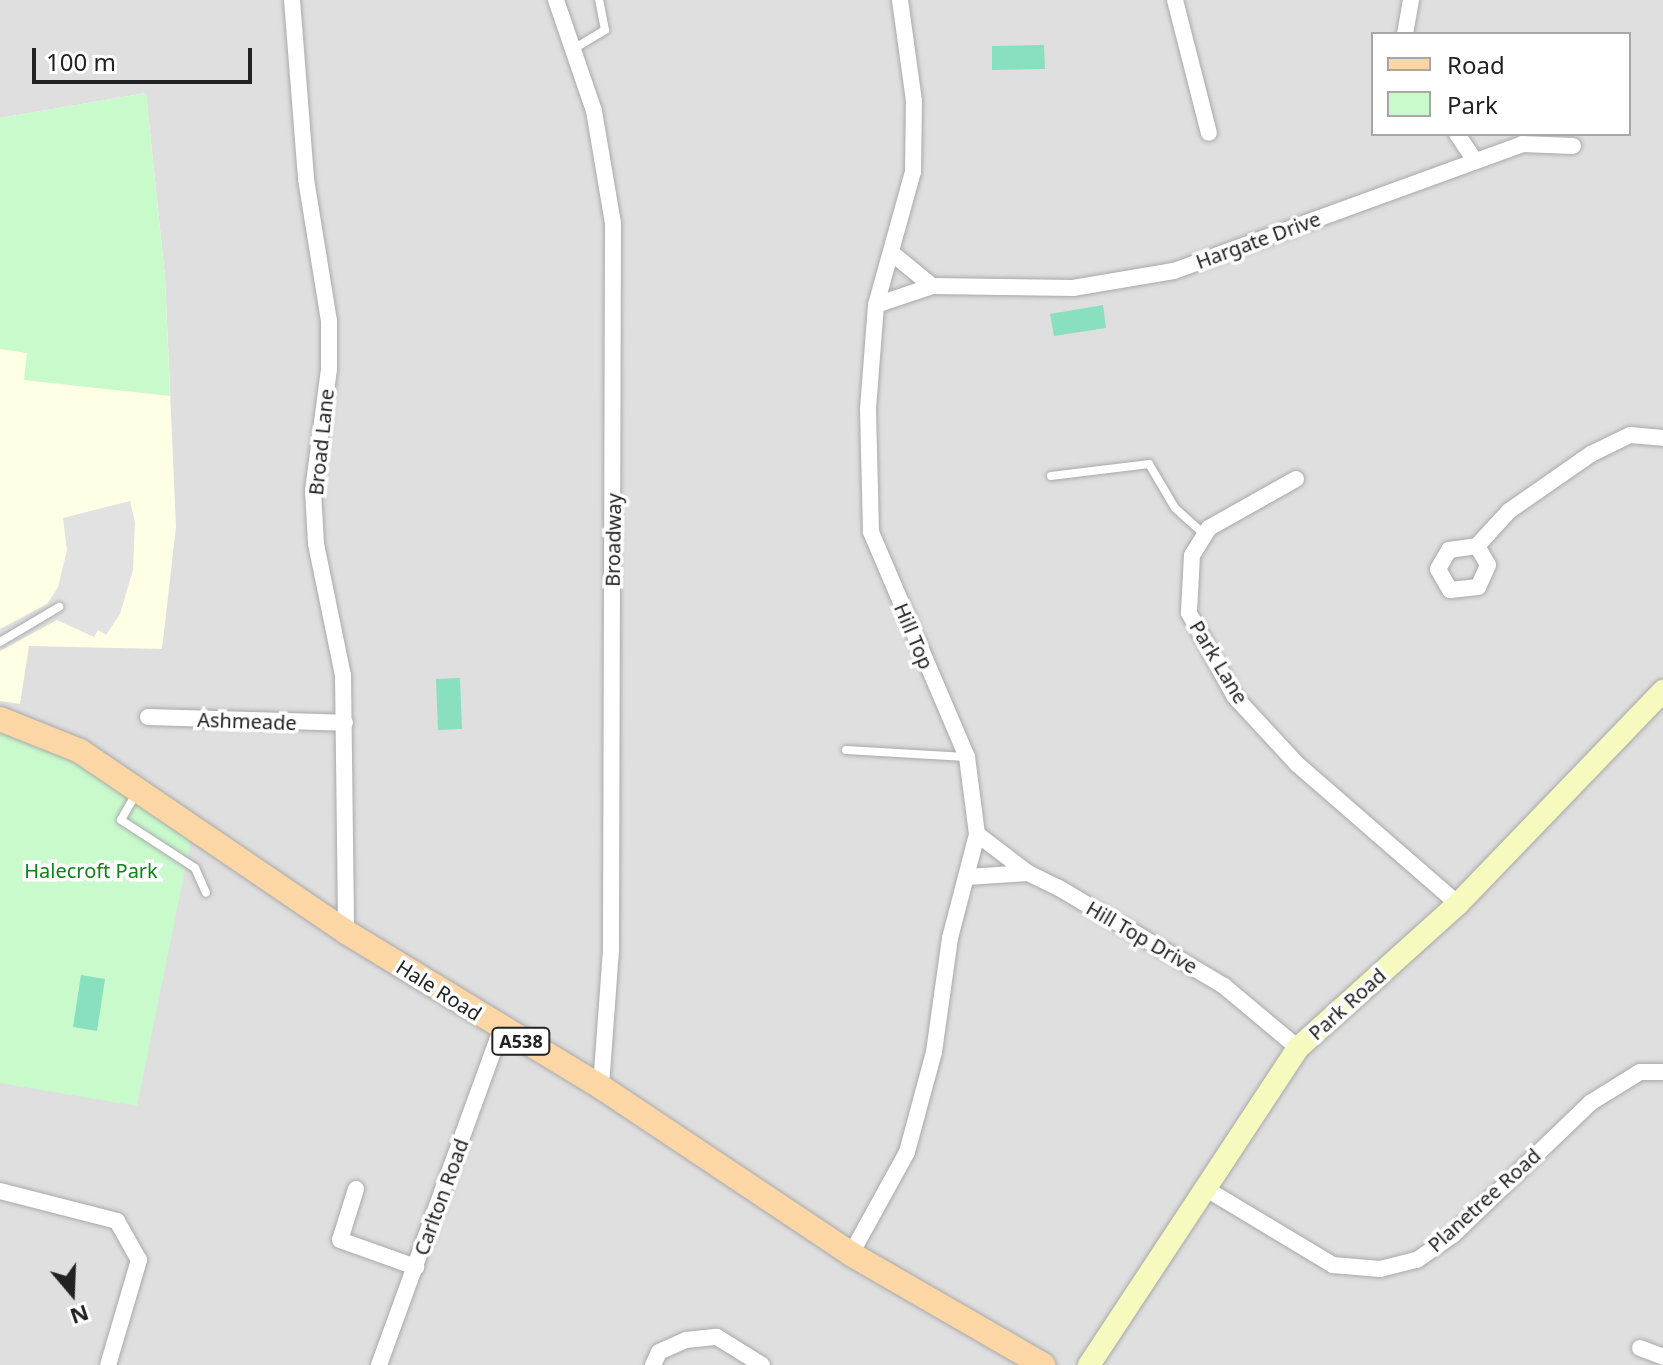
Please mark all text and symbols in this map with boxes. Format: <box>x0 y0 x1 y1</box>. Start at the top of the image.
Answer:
scale bar <box>36 32 256 82</box>
legend <box>1371 32 1631 136</box>
text: 100 m <box>46 45 116 78</box>
text: Road <box>1447 48 1505 81</box>
text: Park <box>1447 88 1498 121</box>
street label: Hargate Drive <box>1192 206 1324 274</box>
street label: Broad Lane <box>303 388 339 496</box>
street label: Broadway <box>600 493 626 587</box>
street label: Hill Top <box>889 599 939 673</box>
street label: Park Lane <box>1185 616 1253 708</box>
street label: Ashmeade <box>197 707 297 735</box>
park label: Halecroft Park <box>24 858 158 882</box>
street label: Hill Top Drive <box>1082 896 1202 978</box>
street label: Hale Road <box>392 954 486 1026</box>
street label: Park Road <box>1303 963 1391 1045</box>
road number: A538 <box>491 1027 551 1055</box>
street label: Carlton Road <box>409 1135 473 1259</box>
street label: Planetree Road <box>1423 1143 1545 1257</box>
north arrow <box>32 1253 112 1333</box>
text: N <box>66 1299 93 1333</box>

